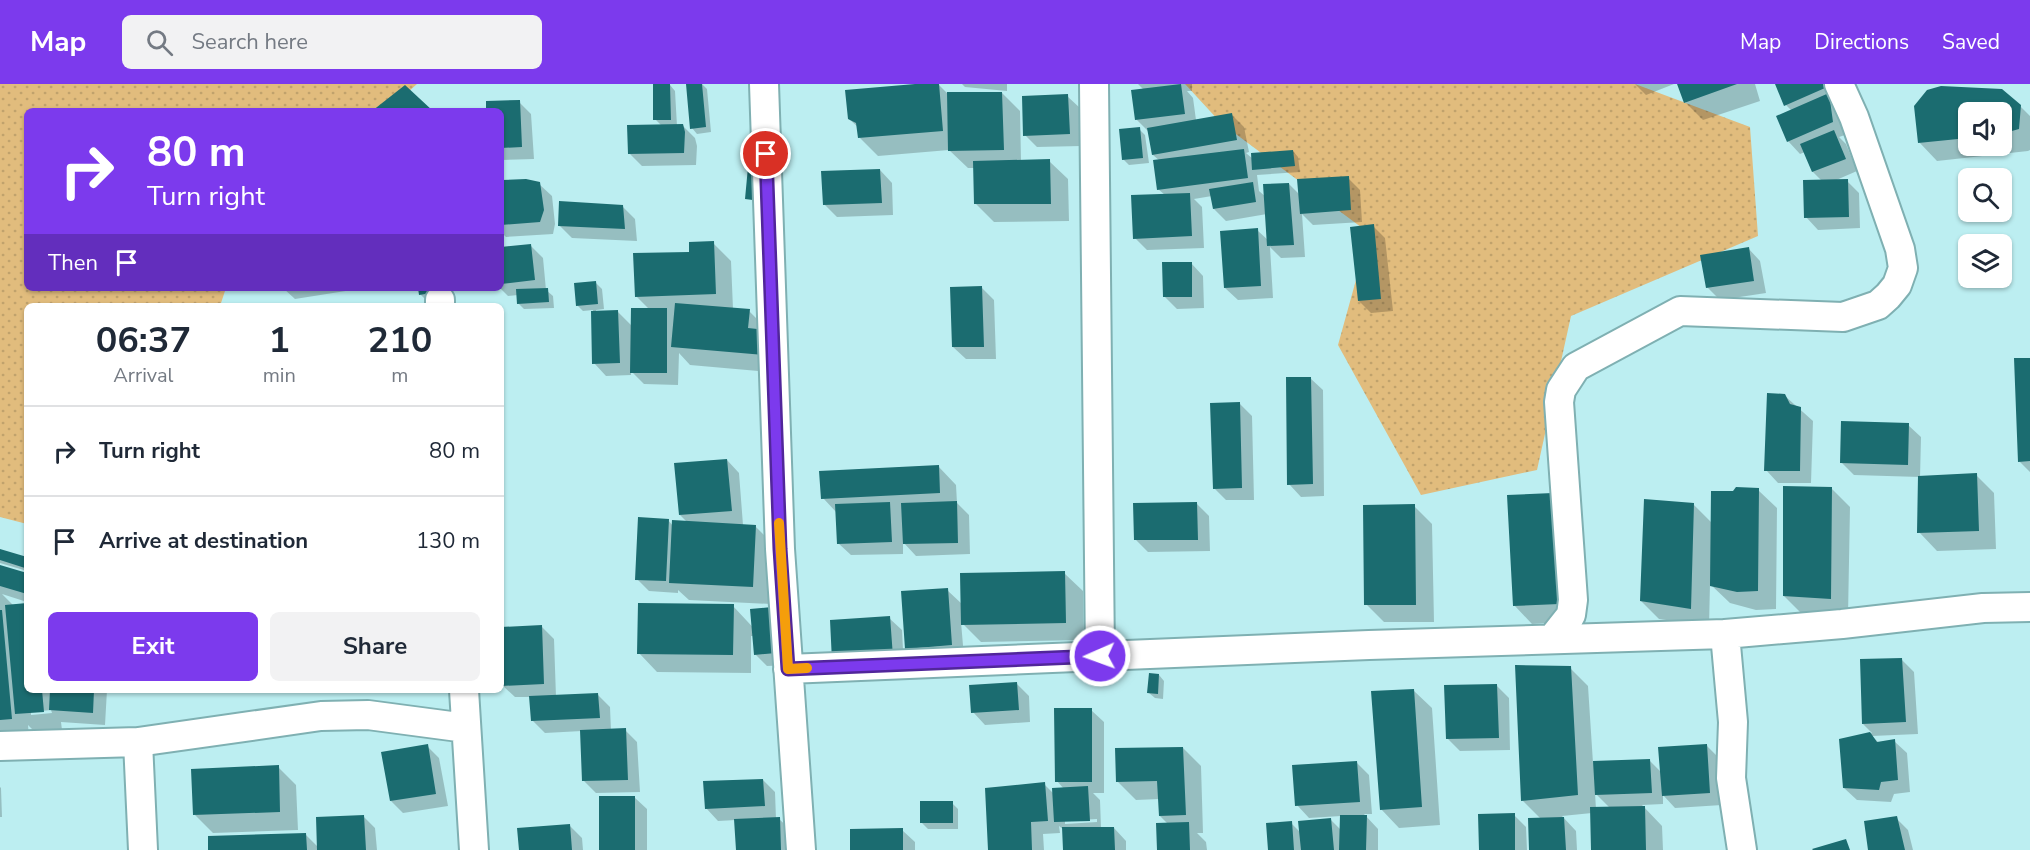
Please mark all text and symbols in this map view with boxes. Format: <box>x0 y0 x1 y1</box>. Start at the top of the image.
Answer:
search box <box>122 15 542 69</box>
text: Map <box>30 23 86 61</box>
icon: search <box>143 26 176 59</box>
text: Search here <box>191 27 308 57</box>
text: Map <box>1740 28 1781 56</box>
text: Directions <box>1814 28 1909 56</box>
text: Saved <box>1942 28 2000 56</box>
map controls <box>1958 102 2012 288</box>
button: sound <box>1958 102 2012 156</box>
text: 80 m <box>147 124 246 181</box>
pin <box>740 128 791 179</box>
icon: right <box>48 132 126 210</box>
icon: arrive <box>749 137 782 170</box>
button: search <box>1958 168 2012 222</box>
text: Turn right <box>147 178 265 215</box>
button: layers <box>1958 234 2012 288</box>
icon: arrive <box>110 246 143 279</box>
text: Then <box>48 248 98 278</box>
text: 06:37 <box>96 316 191 365</box>
text: 1 <box>268 316 290 365</box>
text: 210 <box>367 316 432 365</box>
text: Arrival <box>113 362 173 389</box>
text: min <box>263 362 296 389</box>
text: m <box>391 362 408 389</box>
icon: right <box>48 435 81 468</box>
text: Turn right <box>99 436 200 466</box>
text: 80 m <box>429 436 480 466</box>
icon: arrive <box>48 525 81 558</box>
text: Arrive at destination <box>99 526 308 556</box>
text: 130 m <box>416 526 480 556</box>
button: Exit <box>48 612 258 681</box>
button: Share <box>270 612 480 681</box>
position arrow <box>1068 624 1132 688</box>

